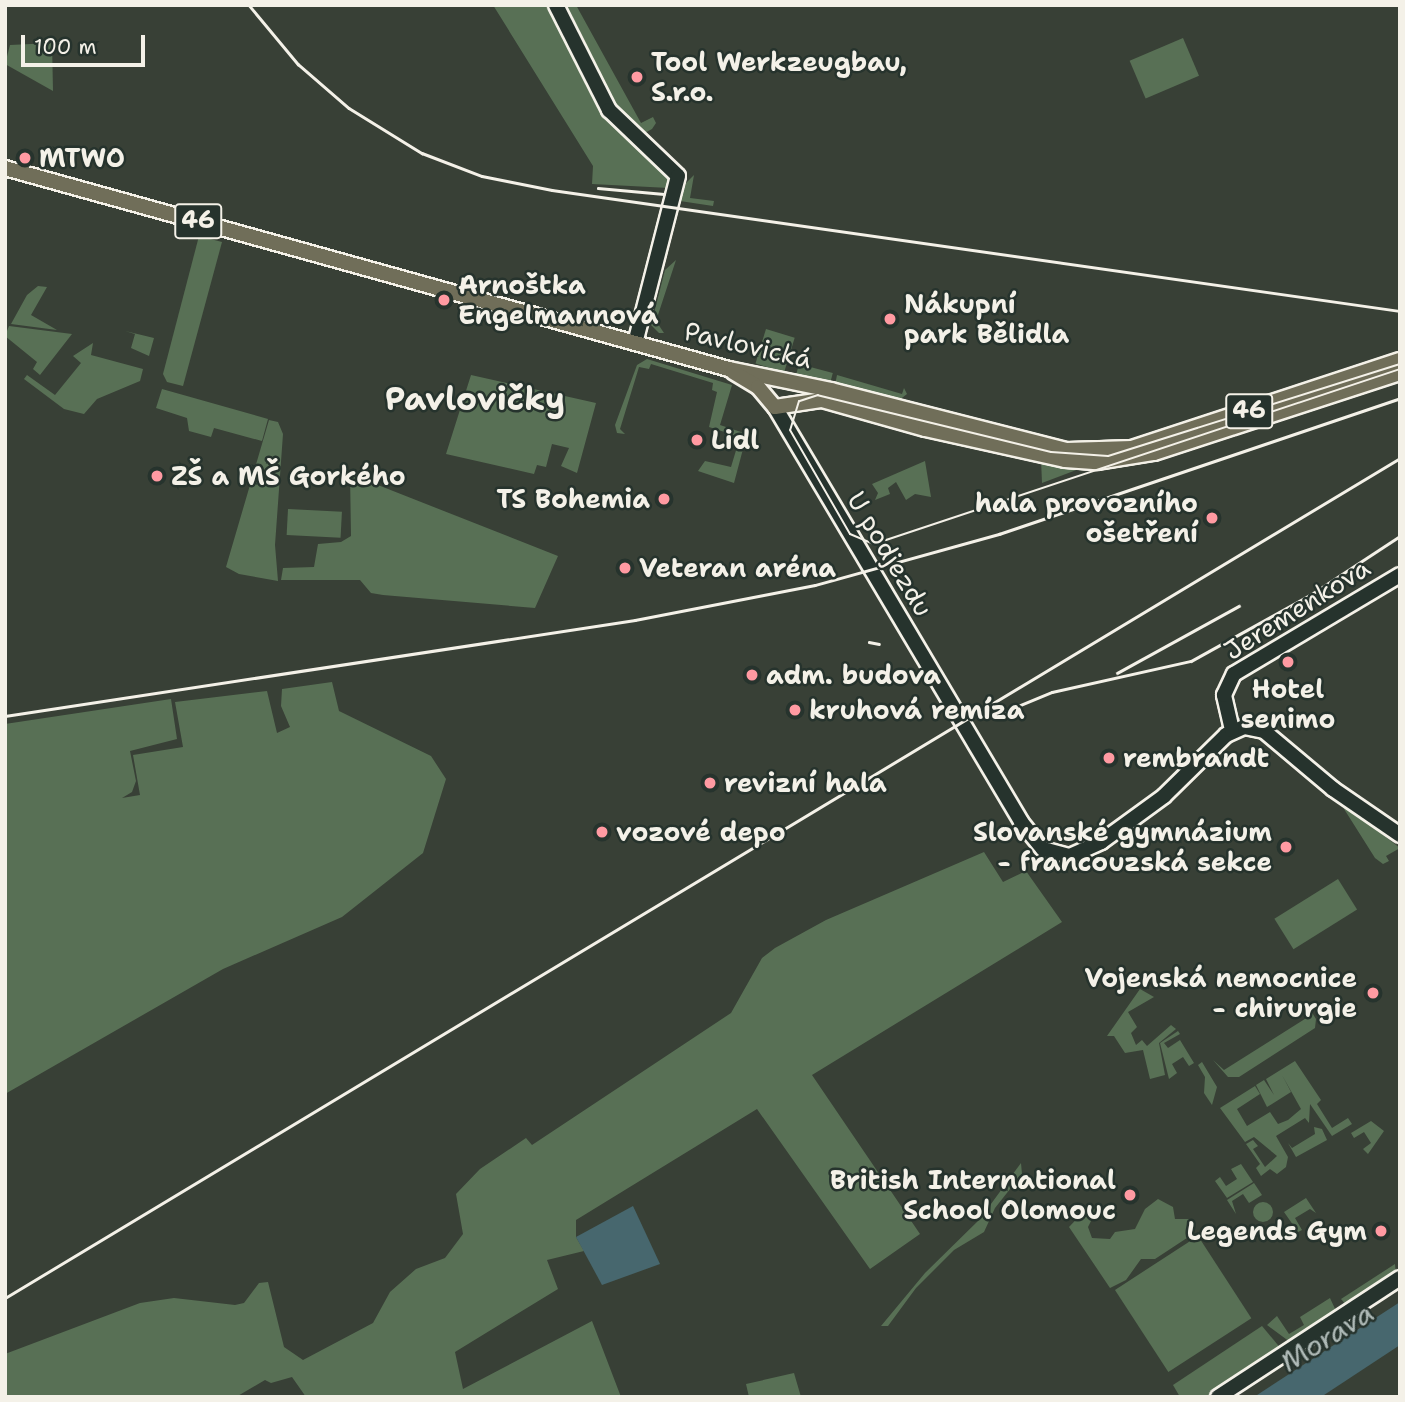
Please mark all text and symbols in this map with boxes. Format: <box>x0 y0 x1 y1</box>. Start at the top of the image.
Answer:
scale bar <box>24 21 149 65</box>
text: 100 m <box>34 33 97 61</box>
place label: Tool Werkzeugbau, S.r.o. <box>651 46 907 108</box>
marker: Tool Werkzeugbau, S.r.o. <box>629 69 645 85</box>
place label: MTWO <box>39 142 125 174</box>
marker: MTWO <box>17 150 33 166</box>
road number: 46 <box>174 201 222 242</box>
place label: Arnoštka Engelmannová <box>458 269 659 330</box>
place label: Nákupní park Bělidla <box>904 288 1069 350</box>
marker: Arnoštka Engelmannová <box>436 292 452 308</box>
marker: Nákupní park Bělidla <box>882 311 898 327</box>
street label: Pavlovická <box>681 315 815 375</box>
district label: Pavlovičky <box>385 379 565 419</box>
road number: 46 <box>1224 390 1274 432</box>
place label: Lidl <box>711 424 759 456</box>
marker: Lidl <box>689 432 705 448</box>
place label: ZŠ a MŠ Gorkého <box>171 460 406 492</box>
marker: ZŠ a MŠ Gorkého <box>149 468 165 484</box>
place label: TS Bohemia <box>496 483 650 515</box>
street label: U podjezdu <box>841 486 939 622</box>
place label: hala provozního ošetření <box>975 487 1198 548</box>
marker: TS Bohemia <box>656 491 672 507</box>
marker: hala provozního ošetření <box>1204 510 1220 526</box>
place label: Veteran aréna <box>639 552 836 584</box>
street label: Jeremenkova <box>1218 552 1376 666</box>
marker: Veteran aréna <box>617 560 633 576</box>
marker: Hotel senimo <box>1280 654 1296 670</box>
place label: adm. budova <box>766 659 941 691</box>
marker: adm. budova <box>744 667 760 683</box>
place label: Hotel senimo <box>1241 673 1335 734</box>
place label: kruhová remíza <box>809 694 1025 726</box>
marker: kruhová remíza <box>787 702 803 718</box>
place label: rembrandt <box>1123 742 1269 774</box>
marker: rembrandt <box>1101 750 1117 766</box>
place label: revizní hala <box>724 767 887 799</box>
marker: revizní hala <box>702 775 718 791</box>
place label: vozové depo <box>616 816 786 848</box>
place label: Slovanské gymnázium - francouzská sekce <box>973 816 1272 878</box>
marker: vozové depo <box>594 824 610 840</box>
marker: Slovanské gymnázium - francouzská sekce <box>1278 839 1294 855</box>
place label: Vojenská nemocnice - chirurgie <box>1085 962 1357 1024</box>
marker: Vojenská nemocnice - chirurgie <box>1363 983 1383 1003</box>
place label: British International School Olomouc <box>830 1164 1116 1226</box>
marker: British International School Olomouc <box>1122 1187 1138 1203</box>
place label: Legends Gym <box>1187 1215 1367 1247</box>
marker: Legends Gym <box>1373 1223 1389 1239</box>
water label: Morava <box>1274 1295 1380 1379</box>

